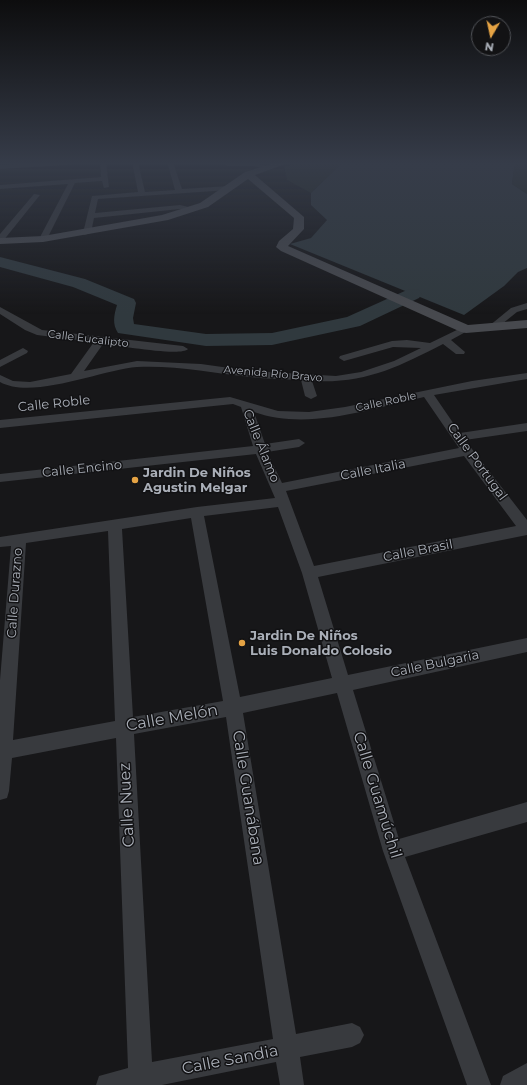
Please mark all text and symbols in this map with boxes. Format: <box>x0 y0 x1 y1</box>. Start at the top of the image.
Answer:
north arrow <box>471 16 511 56</box>
text: N <box>484 39 495 54</box>
street label: Calle Eucalipto <box>47 327 129 351</box>
street label: Avenida Río Bravo <box>223 363 323 385</box>
street label: Calle Roble <box>355 389 417 415</box>
street label: Calle Roble <box>17 392 91 416</box>
street label: Calle Álamo <box>239 407 283 485</box>
street label: Calle Portugal <box>444 420 510 504</box>
street label: Calle Italia <box>339 456 407 484</box>
street label: Calle Encino <box>41 457 123 481</box>
place label: Jardin De Niños Agustin Melgar <box>143 465 251 496</box>
marker: Jardin De Niños Agustin Melgar <box>130 475 140 485</box>
street label: Calle Brasil <box>382 537 454 565</box>
street label: Calle Durazno <box>4 547 26 639</box>
place label: Jardin De Niños Luis Donaldo Colosio <box>250 628 392 659</box>
marker: Jardin De Niños Luis Donaldo Colosio <box>237 638 247 648</box>
street label: Calle Bulgaria <box>389 647 481 681</box>
street label: Calle Melón <box>124 700 220 736</box>
street label: Calle Guanábana <box>228 729 268 867</box>
street label: Calle Guamúchil <box>349 729 405 861</box>
street label: Calle Nuez <box>115 762 139 848</box>
street label: Calle Sandia <box>180 1041 280 1079</box>

